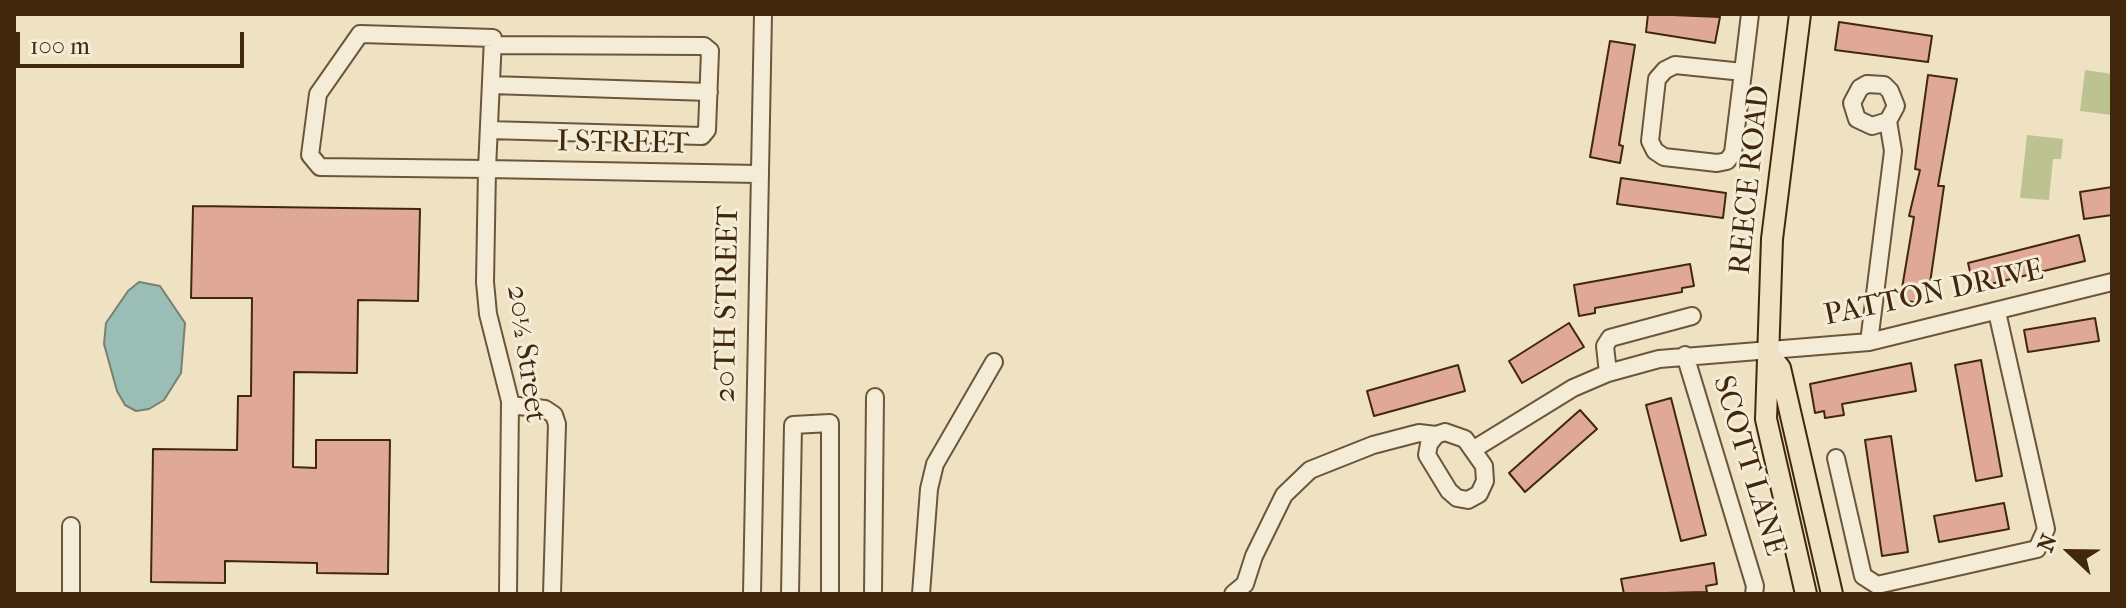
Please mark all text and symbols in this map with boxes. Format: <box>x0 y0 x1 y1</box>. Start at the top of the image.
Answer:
scale bar <box>20 16 248 66</box>
text: 100 m <box>30 32 90 60</box>
street label: REECE ROAD <box>1723 84 1779 276</box>
street label: I STREET <box>556 125 690 163</box>
street label: 20TH STREET <box>708 205 748 403</box>
street label: PATTON DRIVE <box>1821 253 2047 335</box>
street label: 20½ Street <box>498 283 552 425</box>
street label: SCOTT LANE <box>1704 372 1792 560</box>
north arrow <box>2030 512 2110 592</box>
text: N <box>2033 530 2063 556</box>

